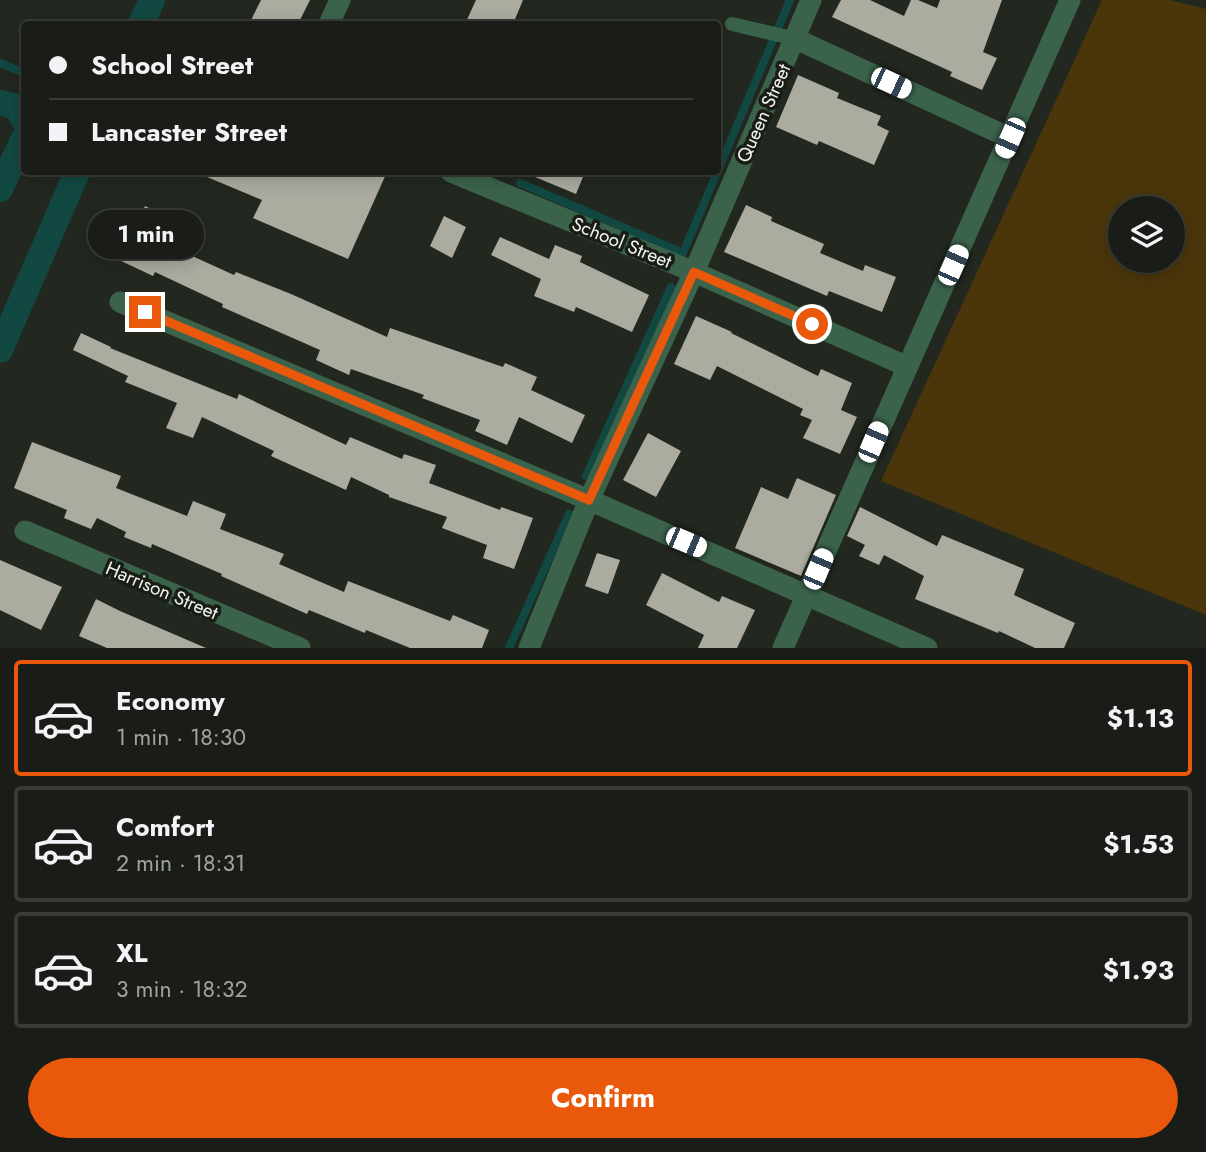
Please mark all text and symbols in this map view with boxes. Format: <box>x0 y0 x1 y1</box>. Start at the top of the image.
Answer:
text: School Street <box>91 46 253 84</box>
street label: Queen Street <box>730 59 797 167</box>
car <box>868 65 915 101</box>
text: Lancaster Street <box>91 113 287 151</box>
car <box>992 115 1029 161</box>
map controls <box>1108 196 1185 273</box>
button: layers <box>1108 196 1185 273</box>
callout: 1 min <box>87 210 203 260</box>
street label: School Street <box>568 210 676 275</box>
text: 1 min <box>117 217 175 251</box>
car <box>935 242 972 288</box>
route end <box>129 296 161 328</box>
route start <box>796 308 828 340</box>
car <box>856 419 891 465</box>
car <box>663 524 710 560</box>
car <box>801 546 836 592</box>
street label: Harrison Street <box>101 555 223 626</box>
text: Economy <box>116 682 225 720</box>
icon: car <box>32 687 95 750</box>
text: $1.13 <box>1107 699 1174 737</box>
text: 1 min · 18:30 <box>116 720 246 754</box>
text: Comfort <box>116 808 214 846</box>
icon: car <box>32 813 95 876</box>
text: $1.53 <box>1103 825 1174 863</box>
text: 2 min · 18:31 <box>116 846 245 880</box>
text: XL <box>116 934 148 972</box>
icon: car <box>32 939 95 1002</box>
text: $1.93 <box>1103 951 1174 989</box>
text: 3 min · 18:32 <box>116 972 248 1006</box>
button: Confirm <box>28 1058 1178 1138</box>

